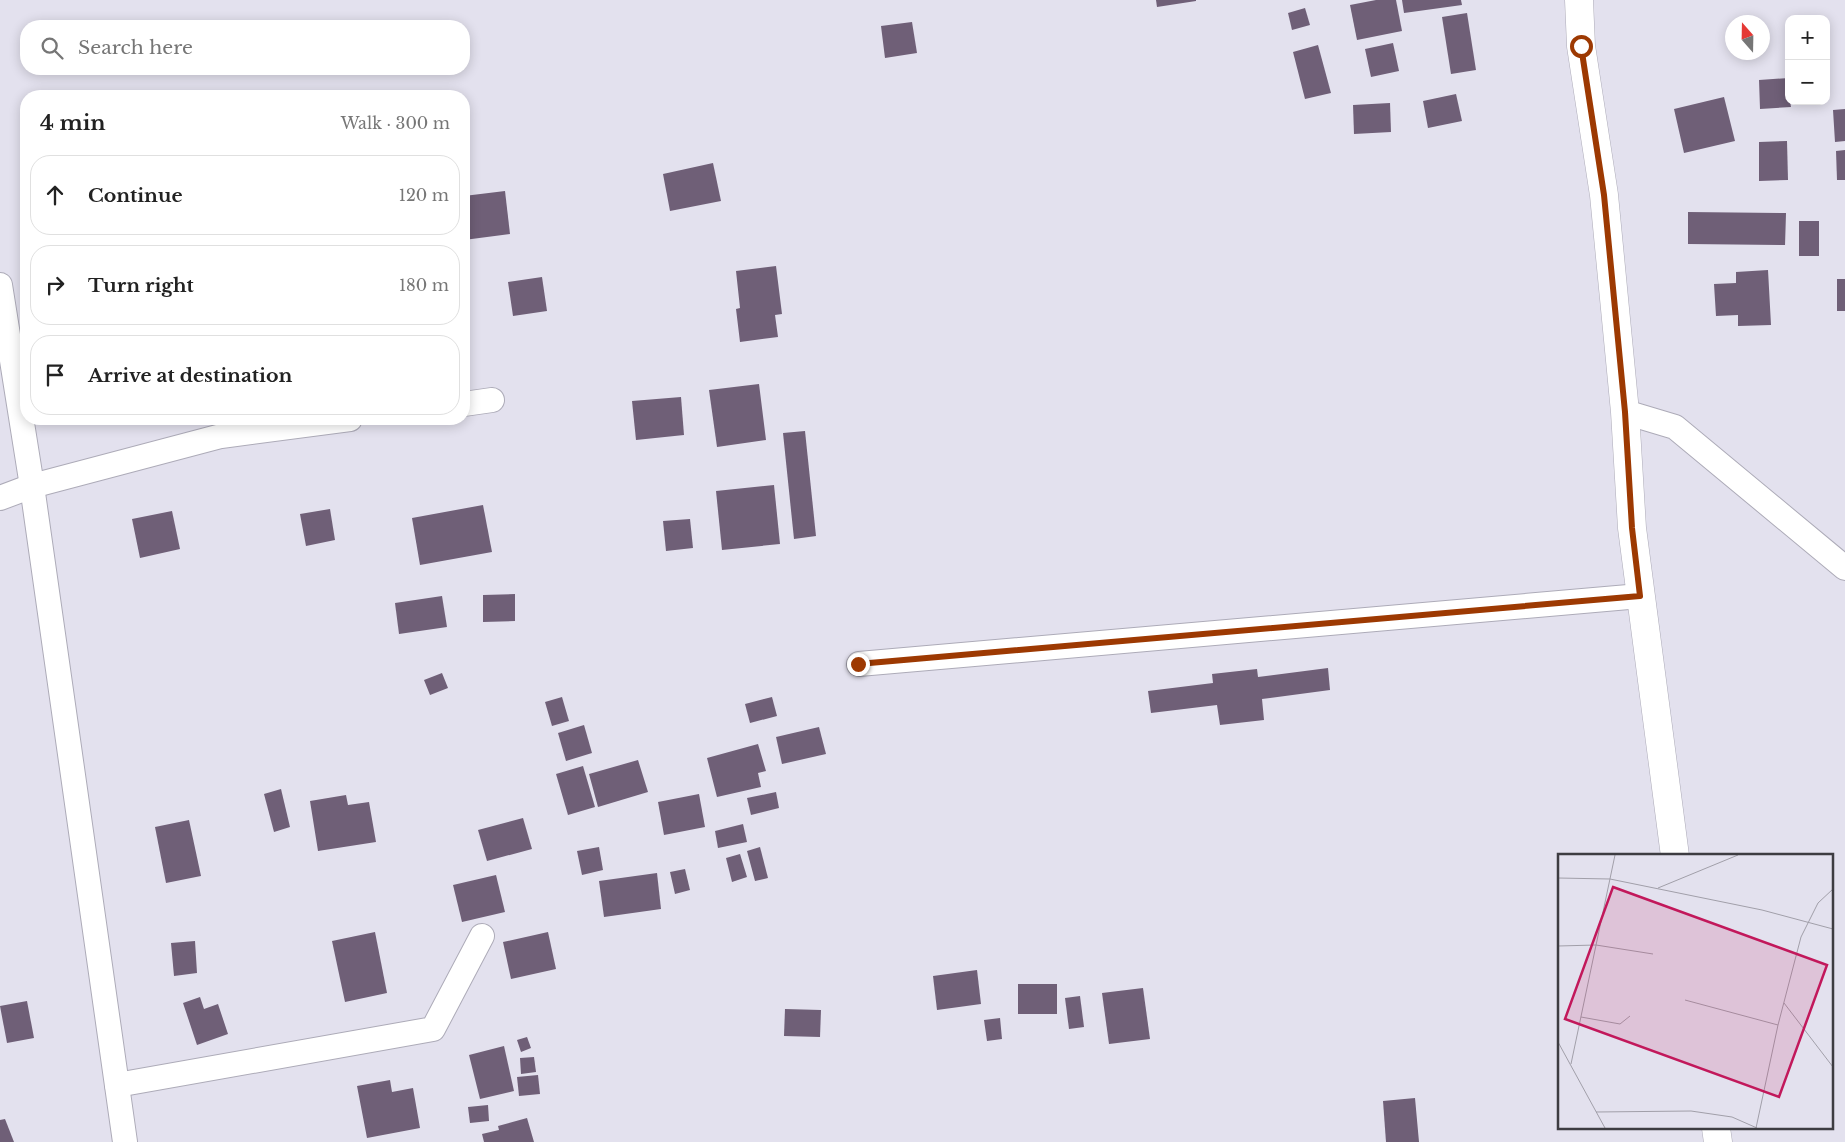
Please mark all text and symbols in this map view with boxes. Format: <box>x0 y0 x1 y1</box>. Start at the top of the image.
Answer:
north arrow <box>1725 15 1770 60</box>
map controls <box>1785 15 1830 105</box>
button: + <box>1785 15 1830 60</box>
search box <box>20 20 470 75</box>
icon: search <box>38 34 66 62</box>
route start <box>1570 35 1593 58</box>
text: Search here <box>78 36 193 59</box>
button: − <box>1785 60 1830 105</box>
text: 4 min <box>40 110 106 136</box>
text: Walk · 300 m <box>341 113 450 133</box>
icon: ahead <box>41 181 69 209</box>
text: Continue <box>88 184 183 207</box>
text: 120 m <box>399 185 449 205</box>
icon: right <box>41 271 69 299</box>
text: Turn right <box>88 274 194 297</box>
text: 180 m <box>399 275 449 295</box>
icon: arrive <box>41 361 69 389</box>
text: Arrive at destination <box>88 364 292 387</box>
route end <box>847 653 870 676</box>
inset map <box>1558 854 1832 1130</box>

